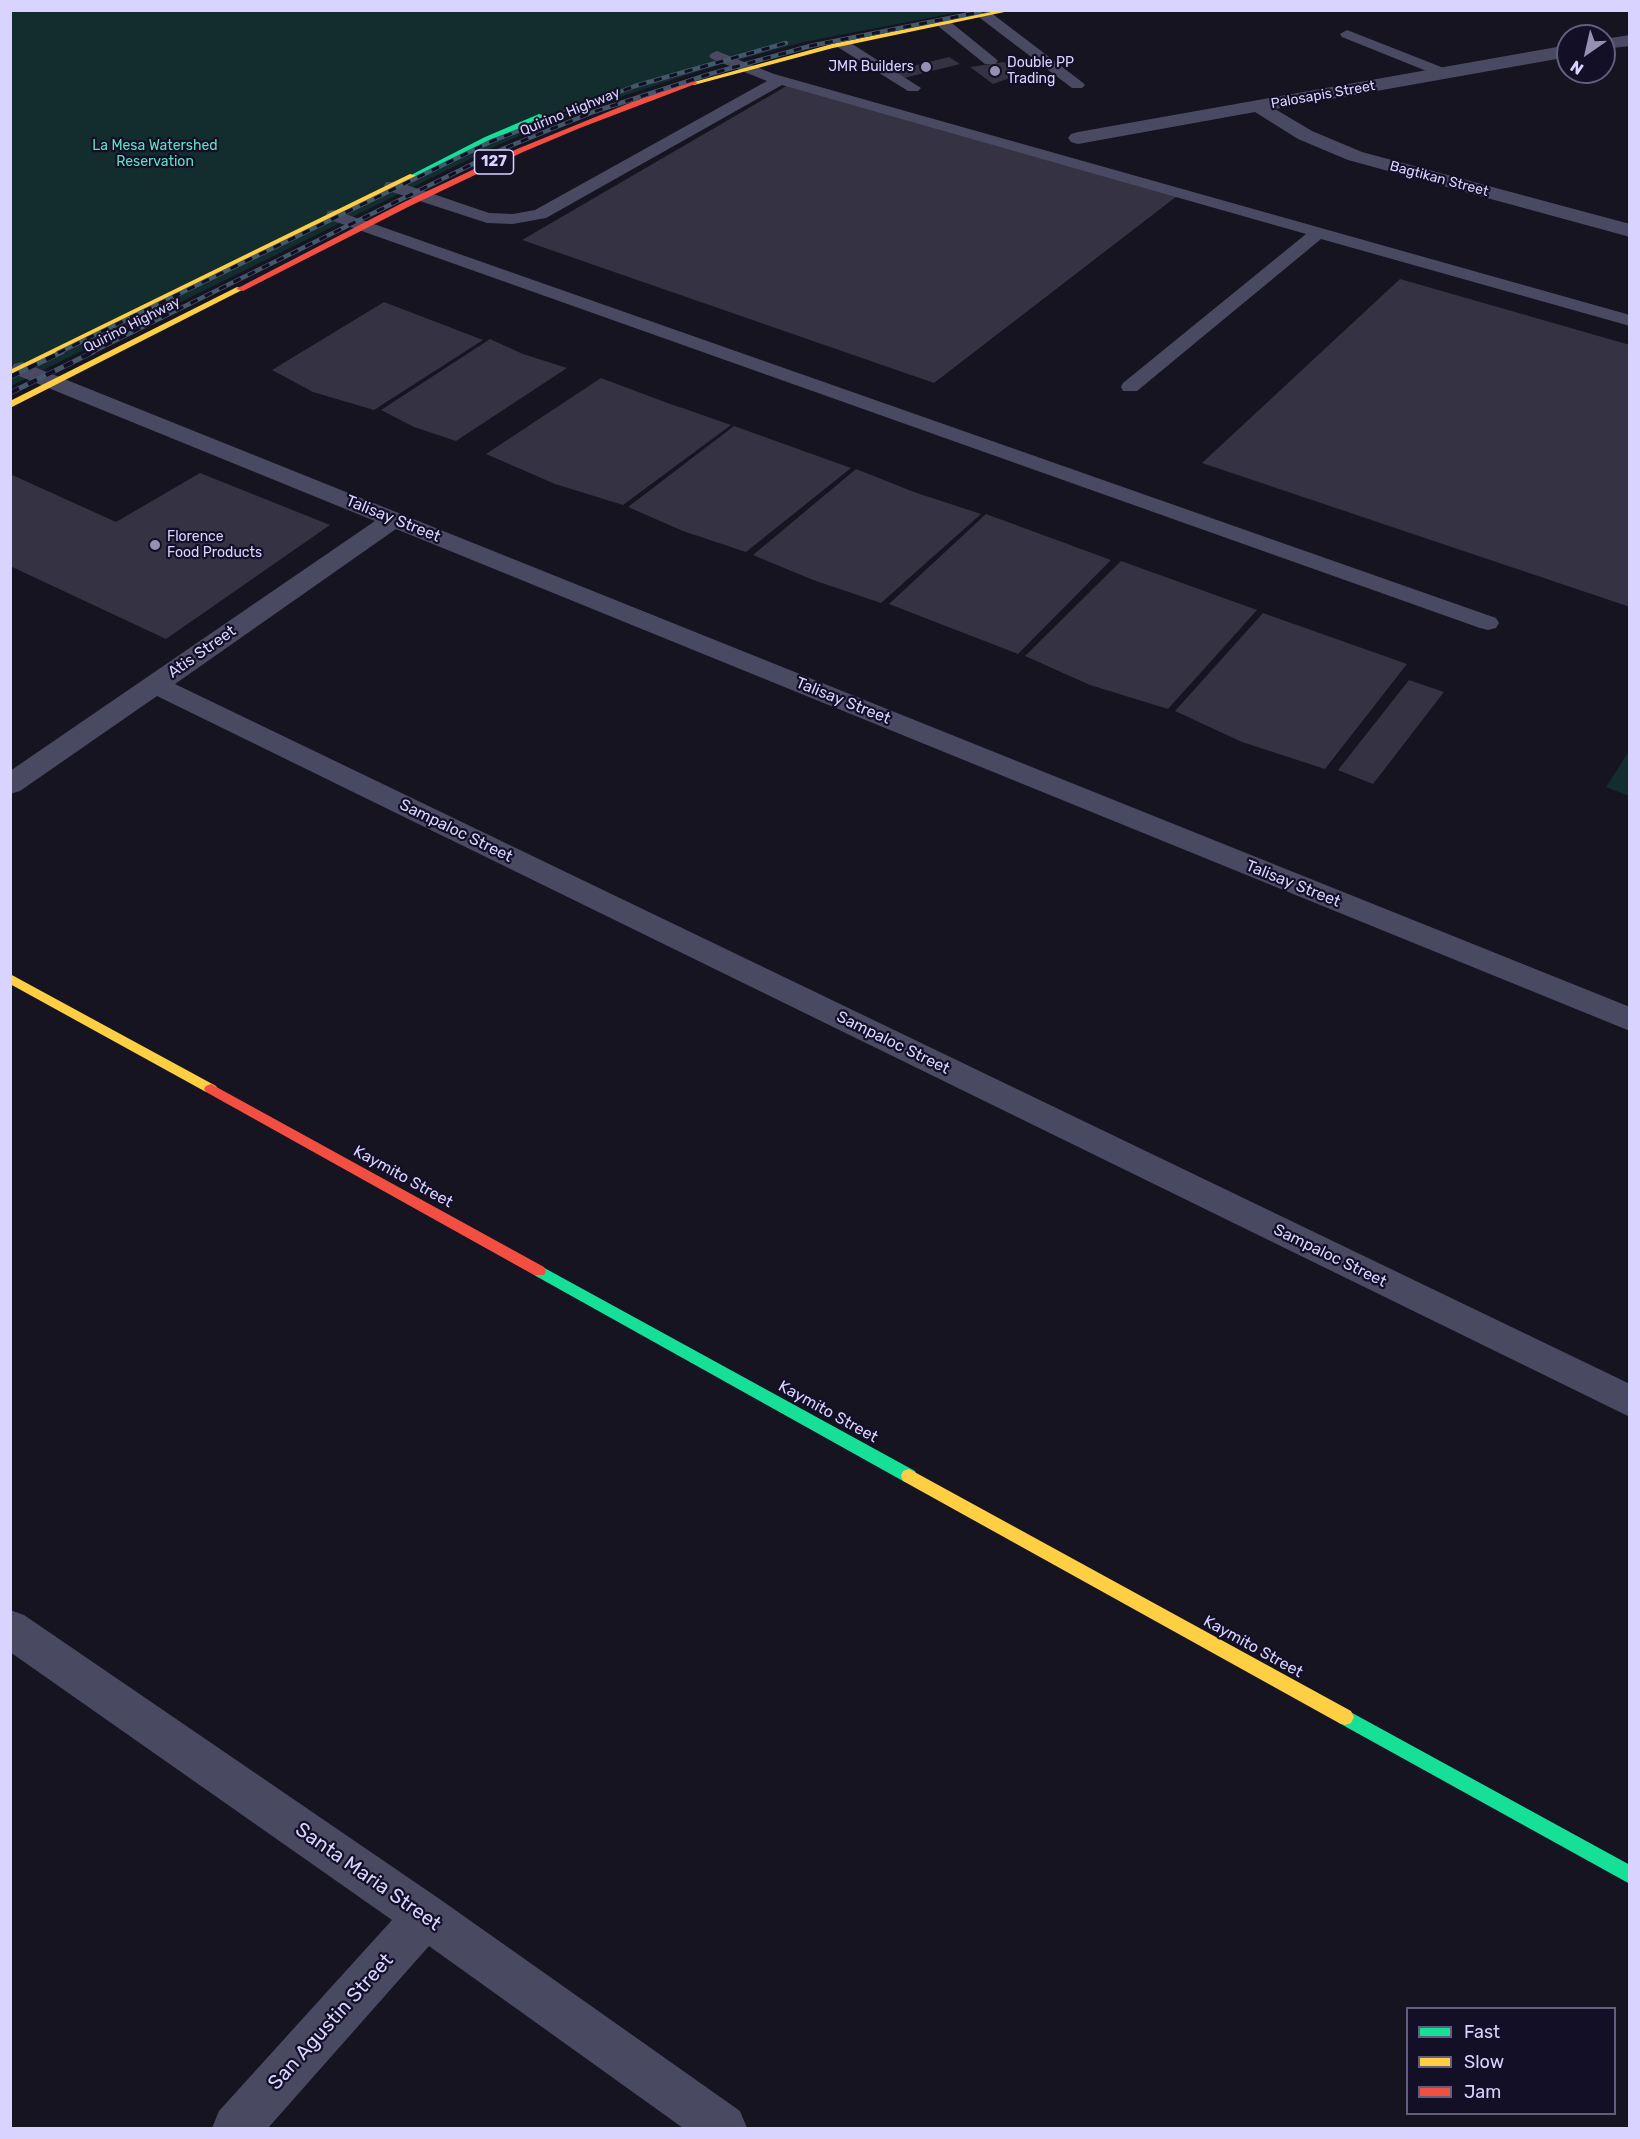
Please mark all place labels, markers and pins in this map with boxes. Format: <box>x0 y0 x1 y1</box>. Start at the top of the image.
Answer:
place label: Double PP Trading <box>1007 55 1074 88</box>
place label: JMR Builders <box>828 59 914 75</box>
marker: JMR Builders <box>919 60 933 74</box>
marker: Double PP Trading <box>988 64 1002 78</box>
place label: Florence Food Products <box>167 529 262 562</box>
marker: Florence Food Products <box>148 538 162 552</box>

